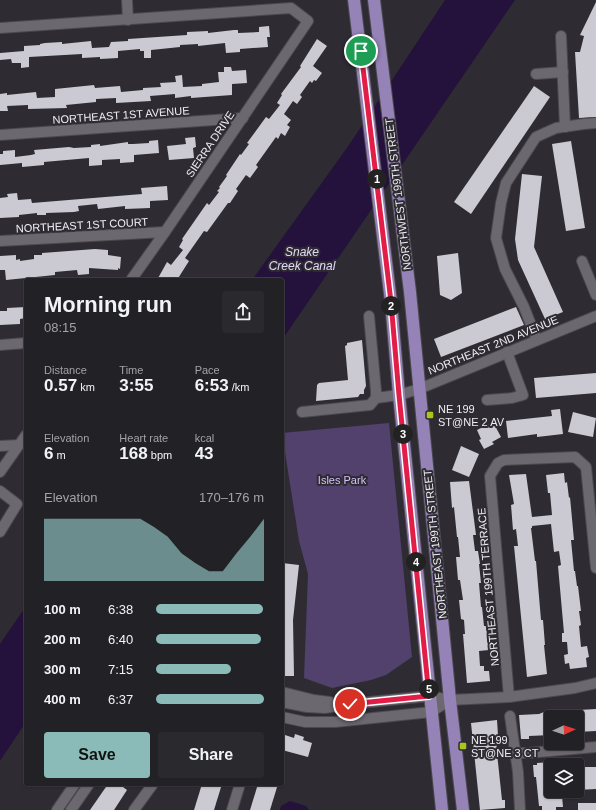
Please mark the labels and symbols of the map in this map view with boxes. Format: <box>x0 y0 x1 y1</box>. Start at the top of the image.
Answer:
pin <box>344 34 378 68</box>
street label: NORTHEAST 1ST AVENUE <box>52 104 190 126</box>
street label: SIERRA DRIVE <box>183 109 237 179</box>
street label: NORTHWEST 199TH STREET <box>383 117 413 271</box>
pin: 1 <box>367 169 387 189</box>
street label: NORTHEAST 1ST COURT <box>16 216 149 234</box>
water label: Snake Creek Canal <box>269 245 336 273</box>
pin: 2 <box>381 296 401 316</box>
street label: NORTHEAST 2ND AVENUE <box>426 313 560 377</box>
place label: NE 199 ST@NE 2 AV <box>438 403 505 428</box>
marker: NE 199 ST@NE 2 AV <box>425 410 435 420</box>
pin: 3 <box>393 424 413 444</box>
street label: NORTHEAST 199TH STREET <box>421 469 449 619</box>
park label: Isles Park <box>318 474 367 486</box>
street label: NORTHEAST 199TH TERRACE <box>475 507 501 667</box>
pin: 4 <box>406 552 426 572</box>
pin: 5 <box>419 679 439 699</box>
pin <box>333 687 367 721</box>
north arrow <box>544 710 584 750</box>
place label: NE 199 ST@NE 3 CT <box>471 734 539 759</box>
marker: NE 199 ST@NE 3 CT <box>458 741 468 751</box>

